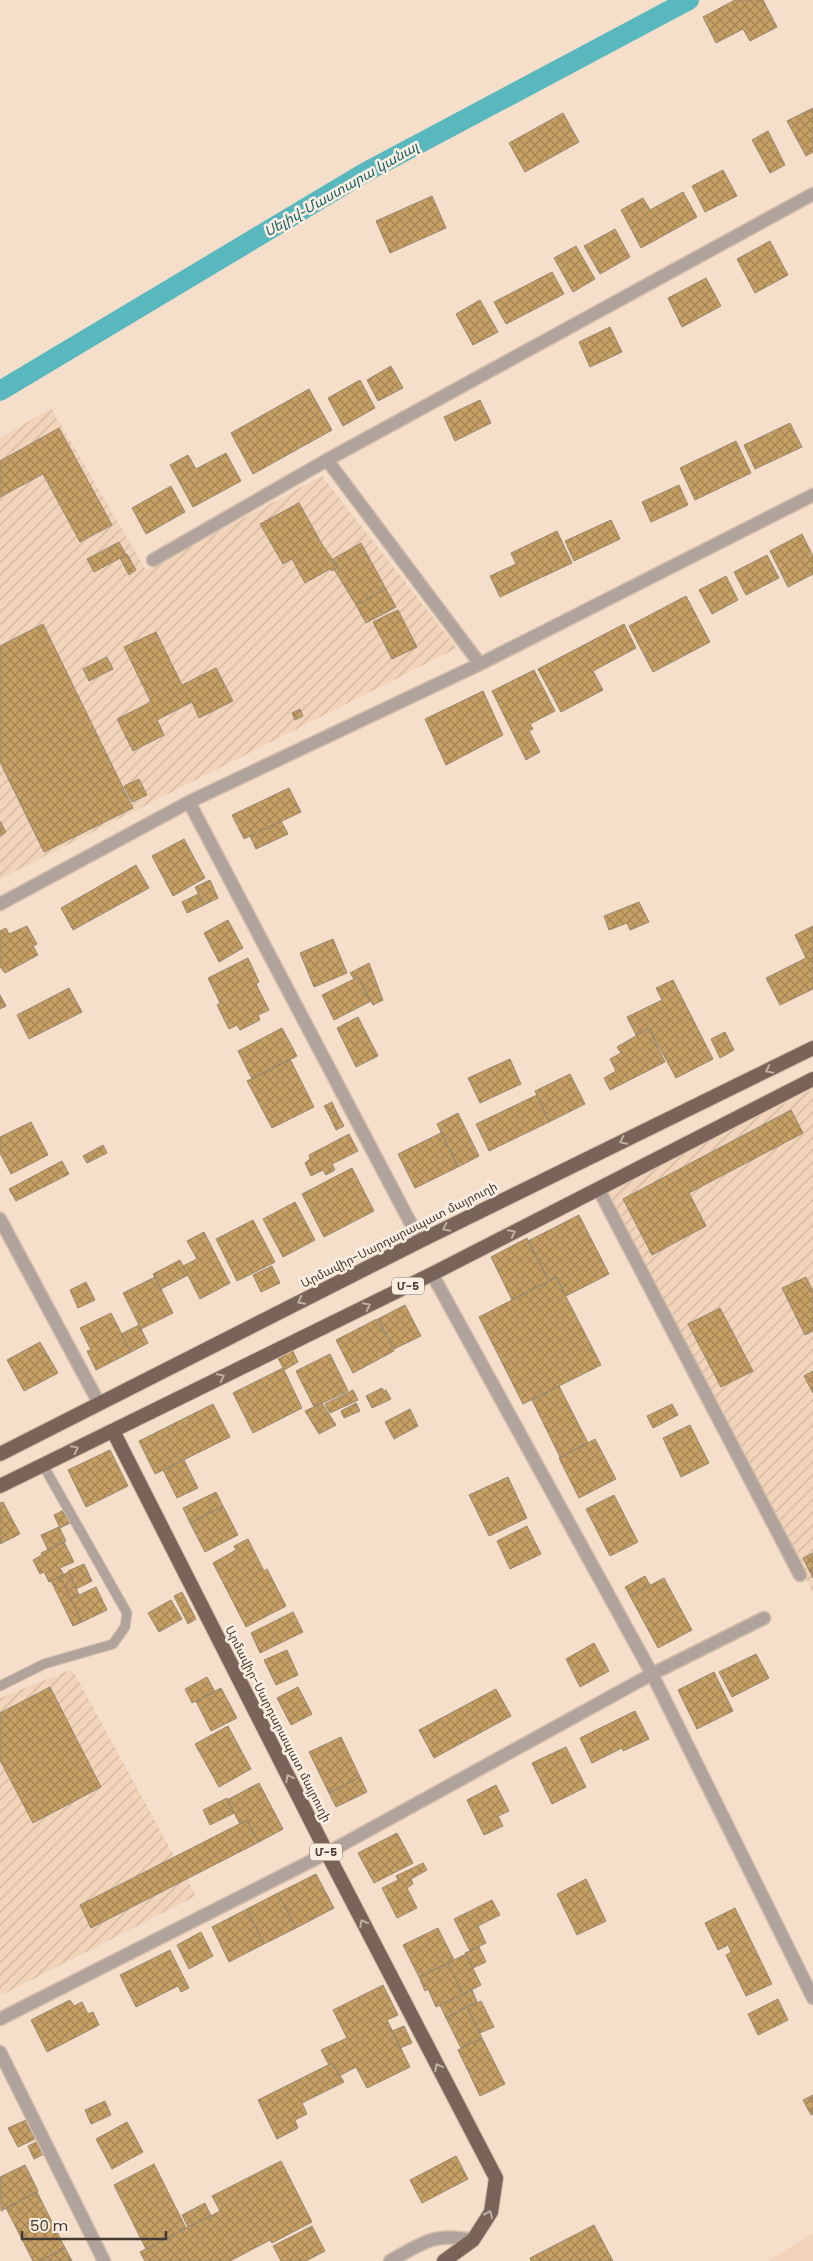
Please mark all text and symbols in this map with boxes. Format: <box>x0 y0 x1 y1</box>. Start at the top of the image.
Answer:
water label: Սելիվ֊Մաստարա կանալ <box>260 136 423 241</box>
one-way arrow <box>765 1063 774 1074</box>
one-way arrow <box>619 1134 628 1145</box>
street label: Արմավիր-Սարդարապատ մայրուղի <box>298 1177 500 1292</box>
one-way arrow <box>442 1222 451 1232</box>
one-way arrow <box>507 1229 516 1239</box>
road number: Մ-5 <box>392 1278 424 1294</box>
one-way arrow <box>297 1295 306 1305</box>
one-way arrow <box>362 1302 371 1312</box>
one-way arrow <box>216 1373 225 1384</box>
one-way arrow <box>70 1445 79 1455</box>
street label: Արմավիր-Սարդարապատ մայրուղի <box>221 1623 336 1825</box>
one-way arrow <box>285 1775 295 1784</box>
road number: Մ-5 <box>310 1844 342 1860</box>
one-way arrow <box>359 1919 369 1928</box>
one-way arrow <box>434 2063 444 2072</box>
scale bar <box>22 2208 166 2240</box>
one-way arrow <box>482 2211 492 2220</box>
text: 50 m <box>30 2215 68 2236</box>

